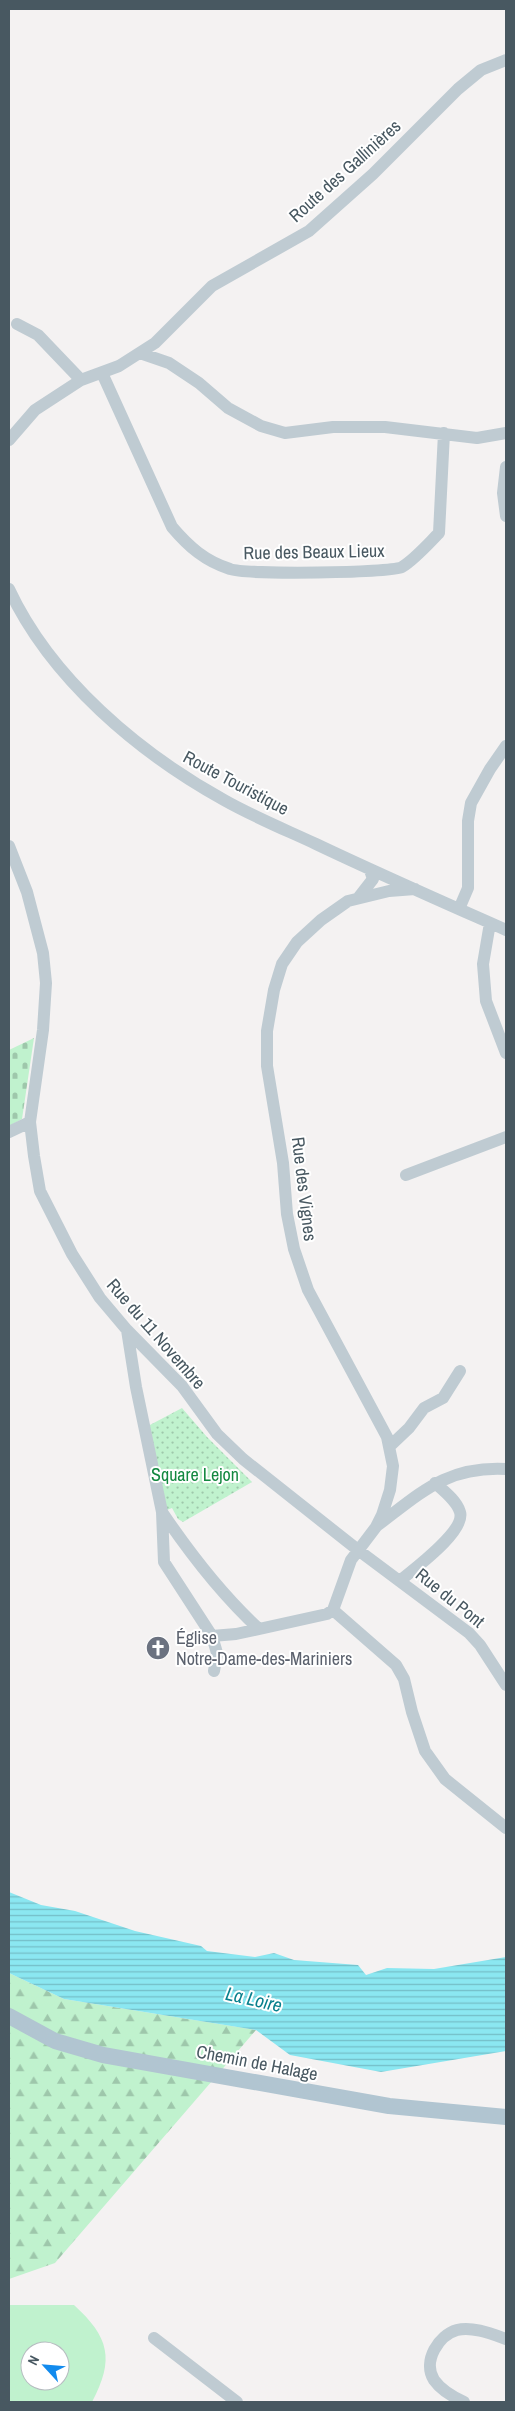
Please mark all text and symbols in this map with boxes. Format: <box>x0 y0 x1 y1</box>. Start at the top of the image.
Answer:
street label: Route des Gallinières <box>283 114 406 228</box>
street label: Rue des Beaux Lieux <box>243 538 385 565</box>
street label: Route Touristique <box>179 744 293 821</box>
street label: Rue des Vignes <box>286 1135 323 1242</box>
street label: Rue du 11 Novembre <box>101 1273 211 1394</box>
park label: Square Lejon <box>151 1462 239 1487</box>
street label: Rue du Pont <box>411 1562 490 1633</box>
place label: Église Notre-Dame-des-Mariniers <box>176 1625 352 1671</box>
church icon: Église Notre-Dame-des-Mariniers <box>145 1635 171 1661</box>
water label: La Loire <box>223 1980 285 2018</box>
street label: Chemin de Halage <box>194 2038 320 2087</box>
north arrow <box>20 2341 70 2391</box>
text: N <box>23 2353 43 2368</box>

